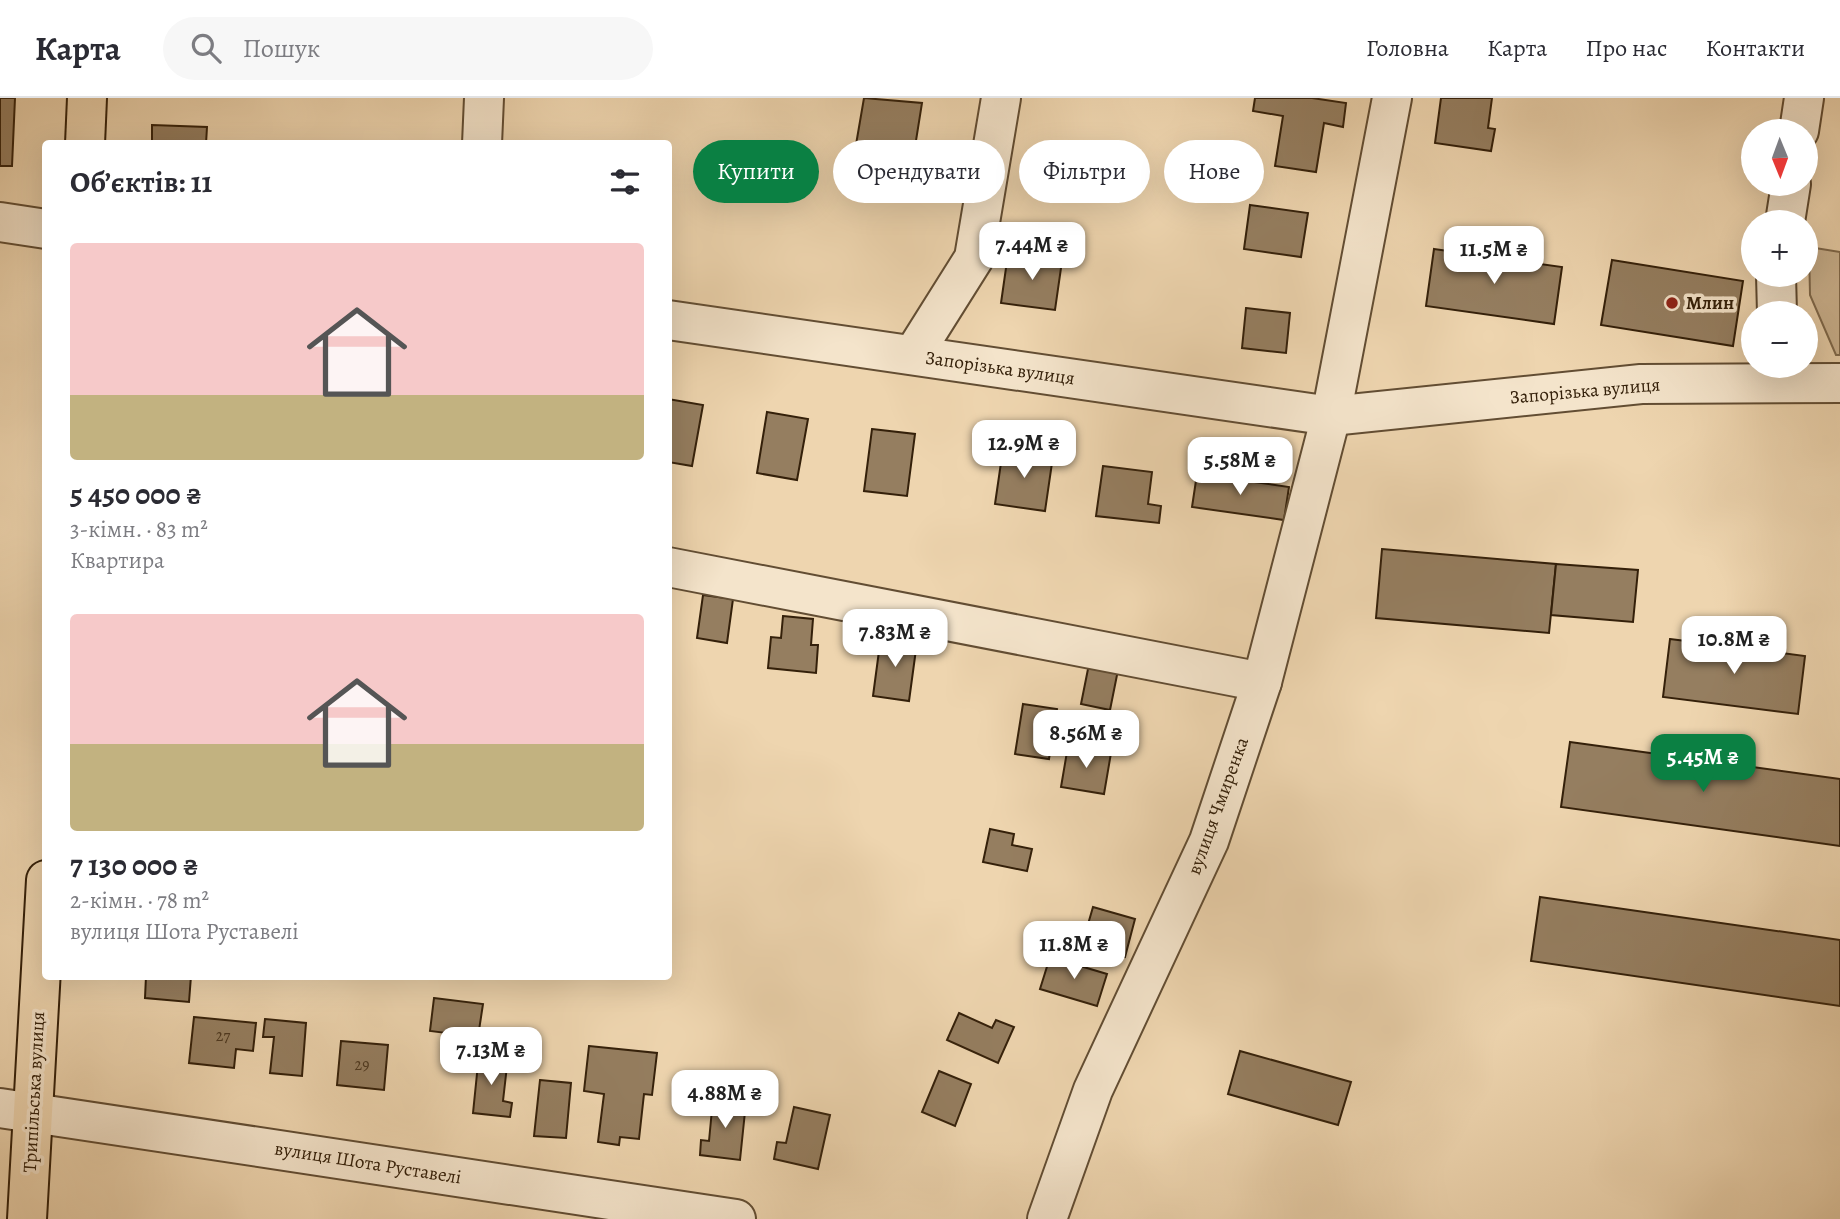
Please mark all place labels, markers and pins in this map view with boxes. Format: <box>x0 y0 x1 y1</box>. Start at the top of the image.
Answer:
pin: 7.44M ₴ <box>967 222 1097 282</box>
pin: 11.5M ₴ <box>1429 226 1559 286</box>
place label: Млин <box>1686 290 1734 316</box>
marker: Млин <box>1664 295 1680 311</box>
pin: 12.9M ₴ <box>959 420 1089 480</box>
pin: 5.58M ₴ <box>1175 438 1305 497</box>
pin: 7.83M ₴ <box>830 610 960 669</box>
pin: 10.8M ₴ <box>1669 616 1799 676</box>
pin: 8.56M ₴ <box>1021 710 1151 770</box>
pin: 5.45M ₴ <box>1638 734 1768 794</box>
pin: 11.8M ₴ <box>1009 922 1139 981</box>
pin: 7.13M ₴ <box>426 1028 556 1087</box>
pin: 4.88M ₴ <box>660 1070 790 1130</box>

